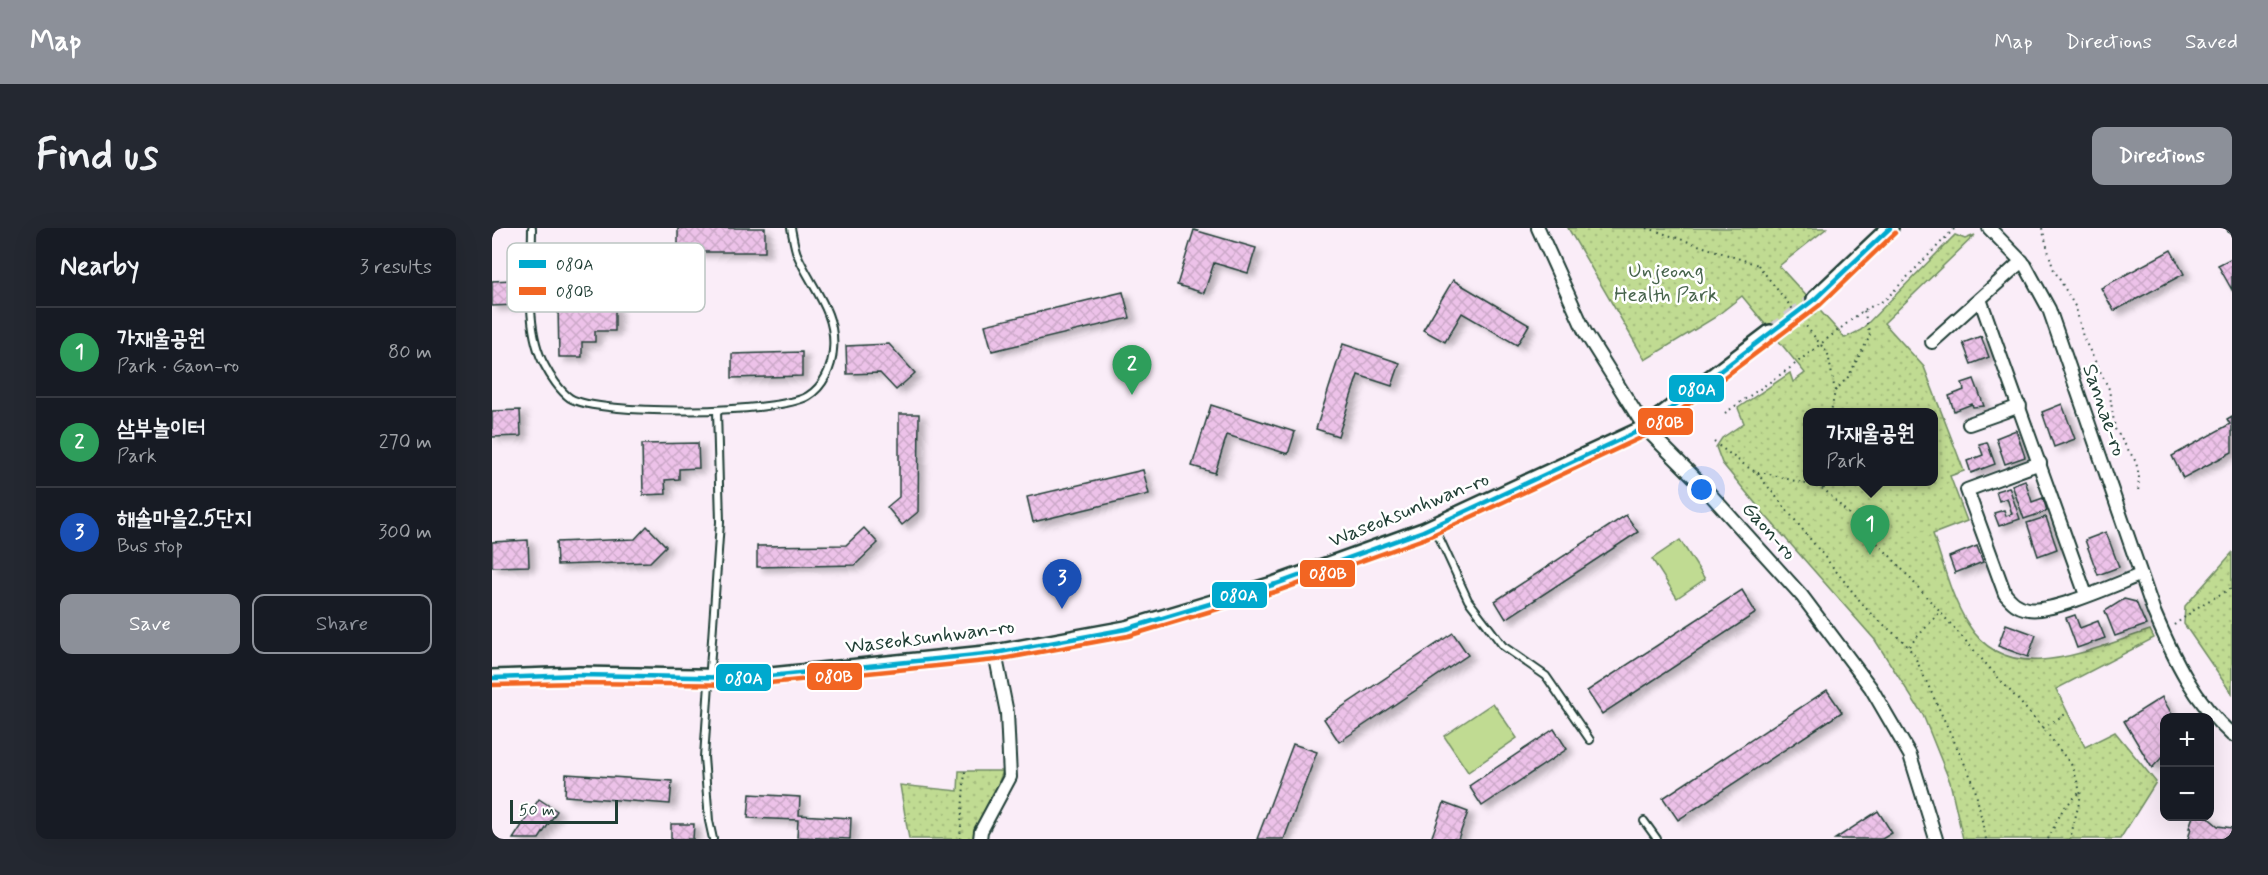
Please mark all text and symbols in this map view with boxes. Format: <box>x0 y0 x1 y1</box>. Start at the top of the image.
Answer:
text: Map <box>30 24 81 61</box>
text: Map <box>1994 28 2033 56</box>
text: Directions <box>2066 28 2152 56</box>
text: Saved <box>2185 28 2238 56</box>
button: Directions <box>2092 127 2232 185</box>
text: Find us <box>36 129 158 184</box>
legend <box>507 243 705 312</box>
text: Nearby <box>60 250 139 284</box>
text: 3 results <box>360 254 432 281</box>
text: 080A <box>556 255 594 276</box>
park label: Unjeong Health Park <box>1614 257 1718 309</box>
text: 080B <box>556 282 593 303</box>
text: 가재울공원 <box>117 325 206 353</box>
text: 1 <box>75 339 84 366</box>
text: 80 m <box>388 339 432 366</box>
pin: 2 <box>1112 346 1152 395</box>
text: Park · Gaon-ro <box>117 353 239 380</box>
street label: Sannae-ro <box>2075 360 2133 460</box>
line badge: 080A <box>1668 374 1725 403</box>
text: 080A <box>1678 380 1716 401</box>
line badge: 080B <box>1637 407 1694 436</box>
popup <box>1803 408 1938 486</box>
text: 080B <box>1646 413 1684 434</box>
text: 삼부놀이터 <box>117 415 206 443</box>
text: 가재울공원 <box>1826 420 1915 448</box>
text: 2 <box>75 429 84 456</box>
text: 270 m <box>379 429 432 456</box>
text: Park <box>117 443 157 470</box>
text: Park <box>1826 448 1866 475</box>
street label: Waseoksunhwan-ro <box>1325 465 1493 555</box>
your location <box>1687 475 1716 504</box>
street label: Gaon-ro <box>1735 495 1803 567</box>
text: 해솔마을2.5단지 <box>117 505 252 533</box>
pin: 1 <box>1850 506 1890 555</box>
text: 3 <box>75 519 84 546</box>
text: 300 m <box>378 519 432 546</box>
text: Bus stop <box>117 533 183 560</box>
line badge: 080B <box>1299 559 1356 588</box>
pin: 3 <box>1042 560 1082 609</box>
text: 080B <box>1309 564 1347 585</box>
line badge: 080A <box>1211 581 1268 609</box>
text: 080A <box>1220 586 1258 607</box>
button: Save <box>60 594 240 654</box>
button: Share <box>252 594 432 654</box>
street label: Waseoksunhwan-ro <box>844 613 1016 661</box>
line badge: 080B <box>806 662 863 691</box>
line badge: 080A <box>715 663 772 692</box>
text: 080B <box>815 667 853 688</box>
text: 080A <box>725 669 763 690</box>
map controls <box>2160 713 2214 821</box>
button: + <box>2160 713 2214 767</box>
button: − <box>2160 767 2214 821</box>
scale bar <box>510 797 618 824</box>
text: 50 m <box>519 800 555 821</box>

